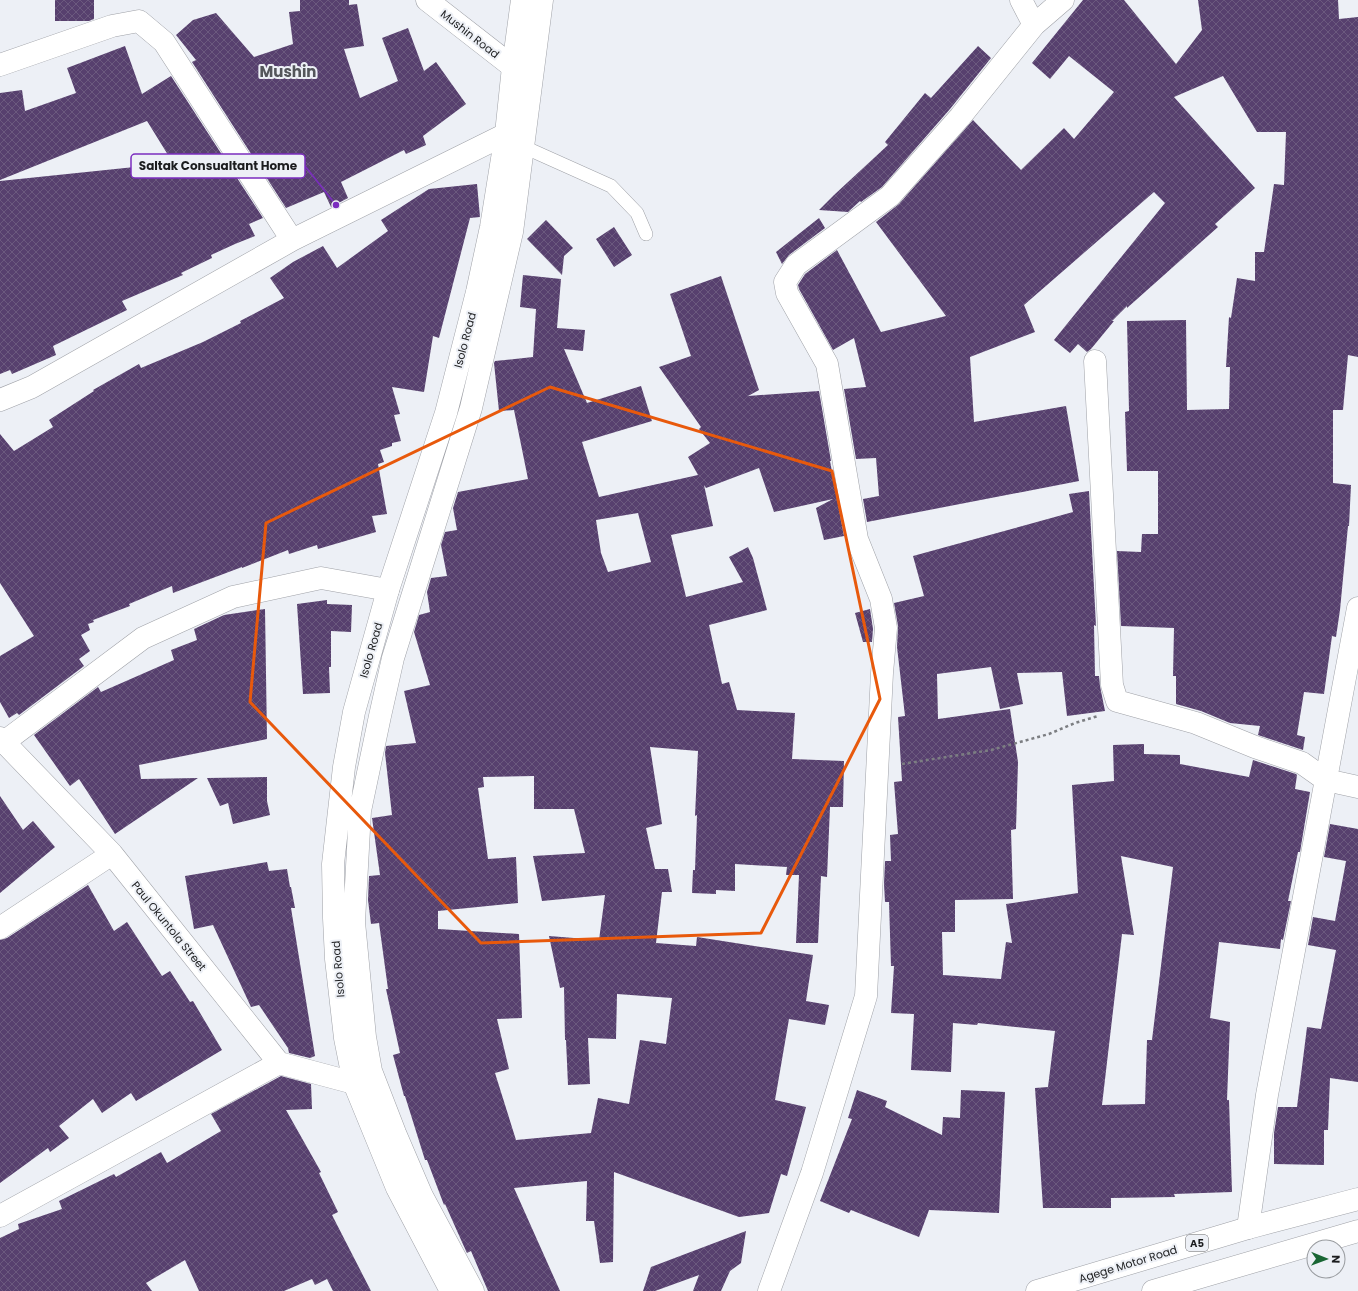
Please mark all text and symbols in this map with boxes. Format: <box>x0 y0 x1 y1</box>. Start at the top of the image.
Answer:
street label: Mushin Road <box>437 6 503 62</box>
district label: Mushin <box>260 61 316 82</box>
callout: Saltak Consualtant Home <box>131 154 305 178</box>
text: Saltak Consualtant Home <box>139 157 298 174</box>
street label: Isolo Road <box>450 311 480 369</box>
street label: Isolo Road <box>355 621 387 679</box>
street label: Paul Okuntola Street <box>128 878 210 974</box>
street label: Isolo Road <box>328 940 348 998</box>
road number: A5 <box>1186 1235 1208 1251</box>
north arrow <box>1306 1239 1346 1279</box>
street label: Agege Motor Road <box>1077 1241 1179 1287</box>
text: N <box>1328 1255 1344 1263</box>

